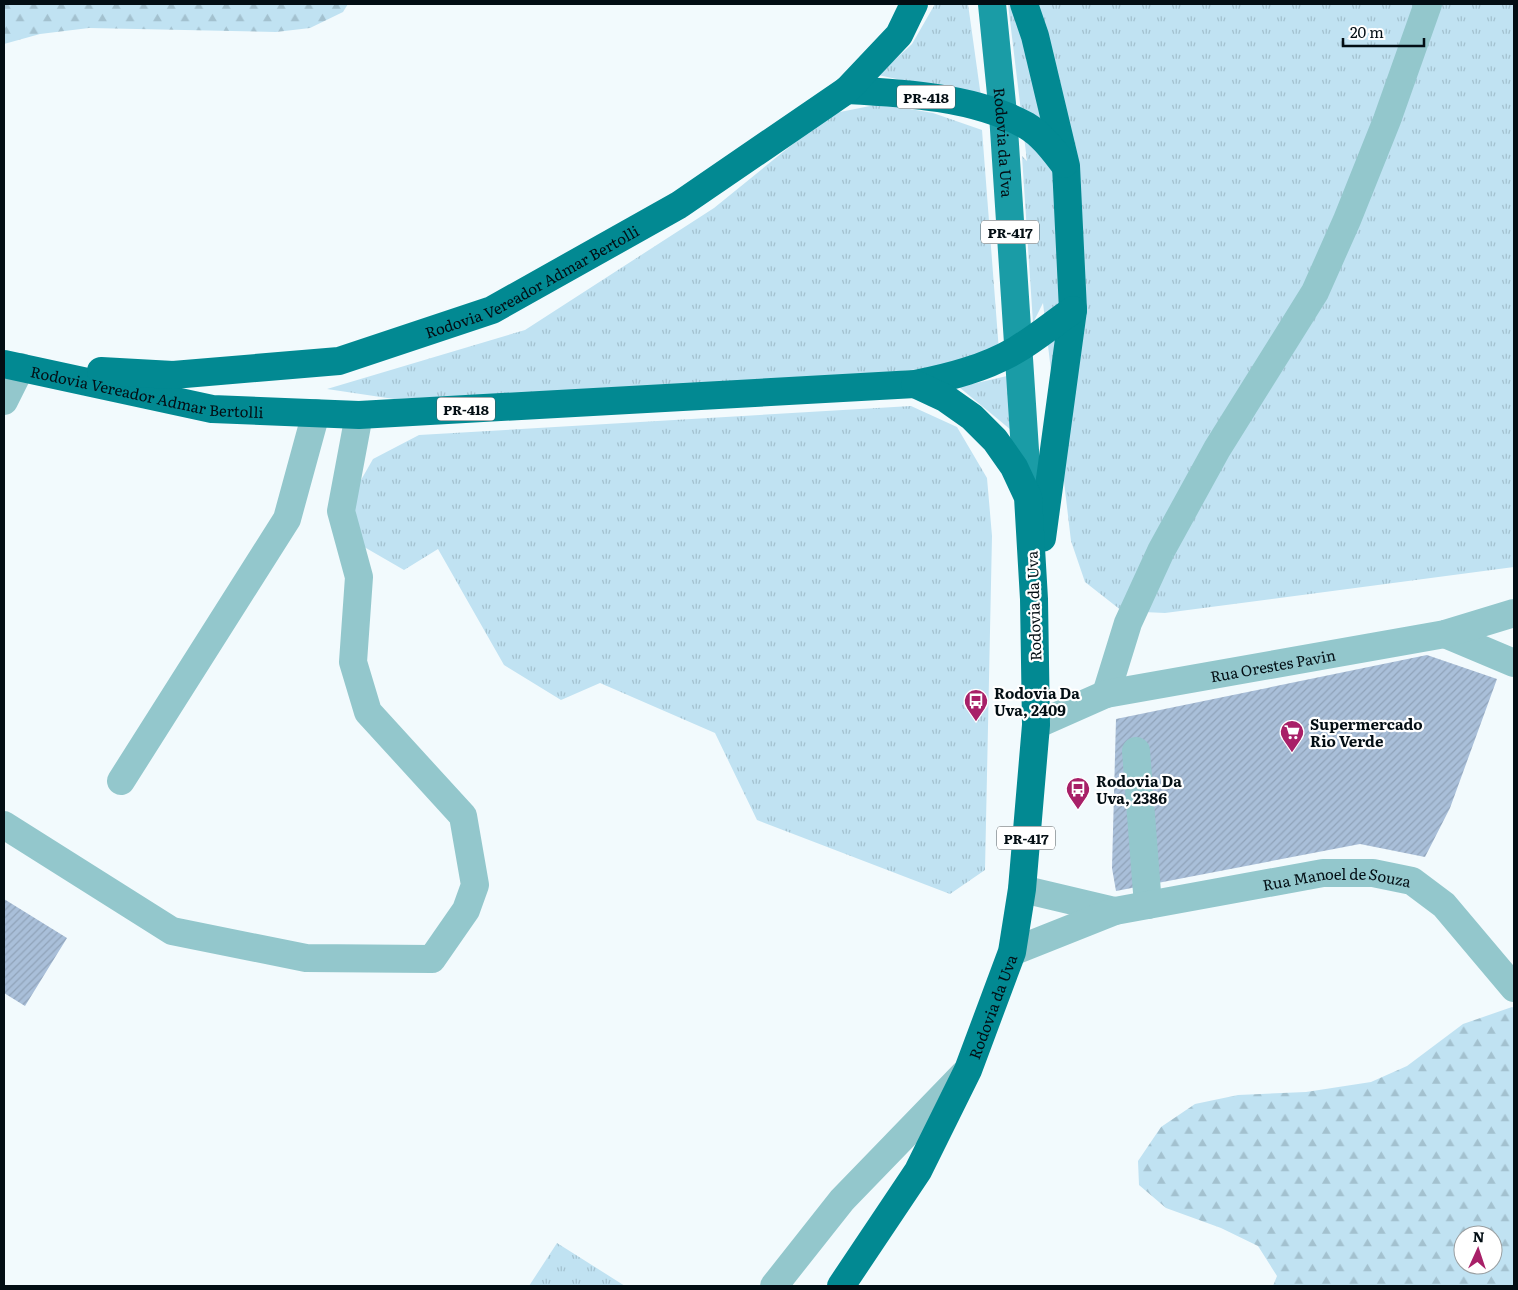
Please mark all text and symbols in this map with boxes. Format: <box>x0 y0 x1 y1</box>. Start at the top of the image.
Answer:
scale bar <box>1343 15 1424 47</box>
text: 20 m <box>1350 20 1384 43</box>
road number: PR-418 <box>897 85 955 108</box>
street label: Rodovia da Uva <box>989 86 1020 199</box>
street label: Rodovia Vereador Admar Bertolli <box>422 219 643 343</box>
road number: PR-417 <box>981 220 1039 243</box>
street label: Rodovia Vereador Admar Bertolli <box>29 359 264 423</box>
road number: PR-418 <box>437 398 495 420</box>
street label: Rodovia da Uva <box>1020 550 1046 661</box>
street label: Rua Orestes Pavin <box>1208 642 1337 687</box>
place label: Rodovia Da Uva, 2409 <box>994 681 1080 721</box>
bus stop icon: Rodovia Da Uva, 2409 <box>963 688 989 722</box>
place label: Supermercado Rio Verde <box>1310 712 1423 752</box>
supermarket icon: Supermercado Rio Verde <box>1279 719 1305 753</box>
place label: Rodovia Da Uva, 2386 <box>1096 769 1182 809</box>
bus stop icon: Rodovia Da Uva, 2386 <box>1065 776 1091 810</box>
road number: PR-417 <box>997 826 1055 850</box>
street label: Rua Manoel de Souza <box>1261 861 1414 895</box>
street label: Rodovia da Uva <box>962 950 1022 1062</box>
north arrow <box>1453 1225 1503 1275</box>
text: N <box>1472 1226 1485 1246</box>

